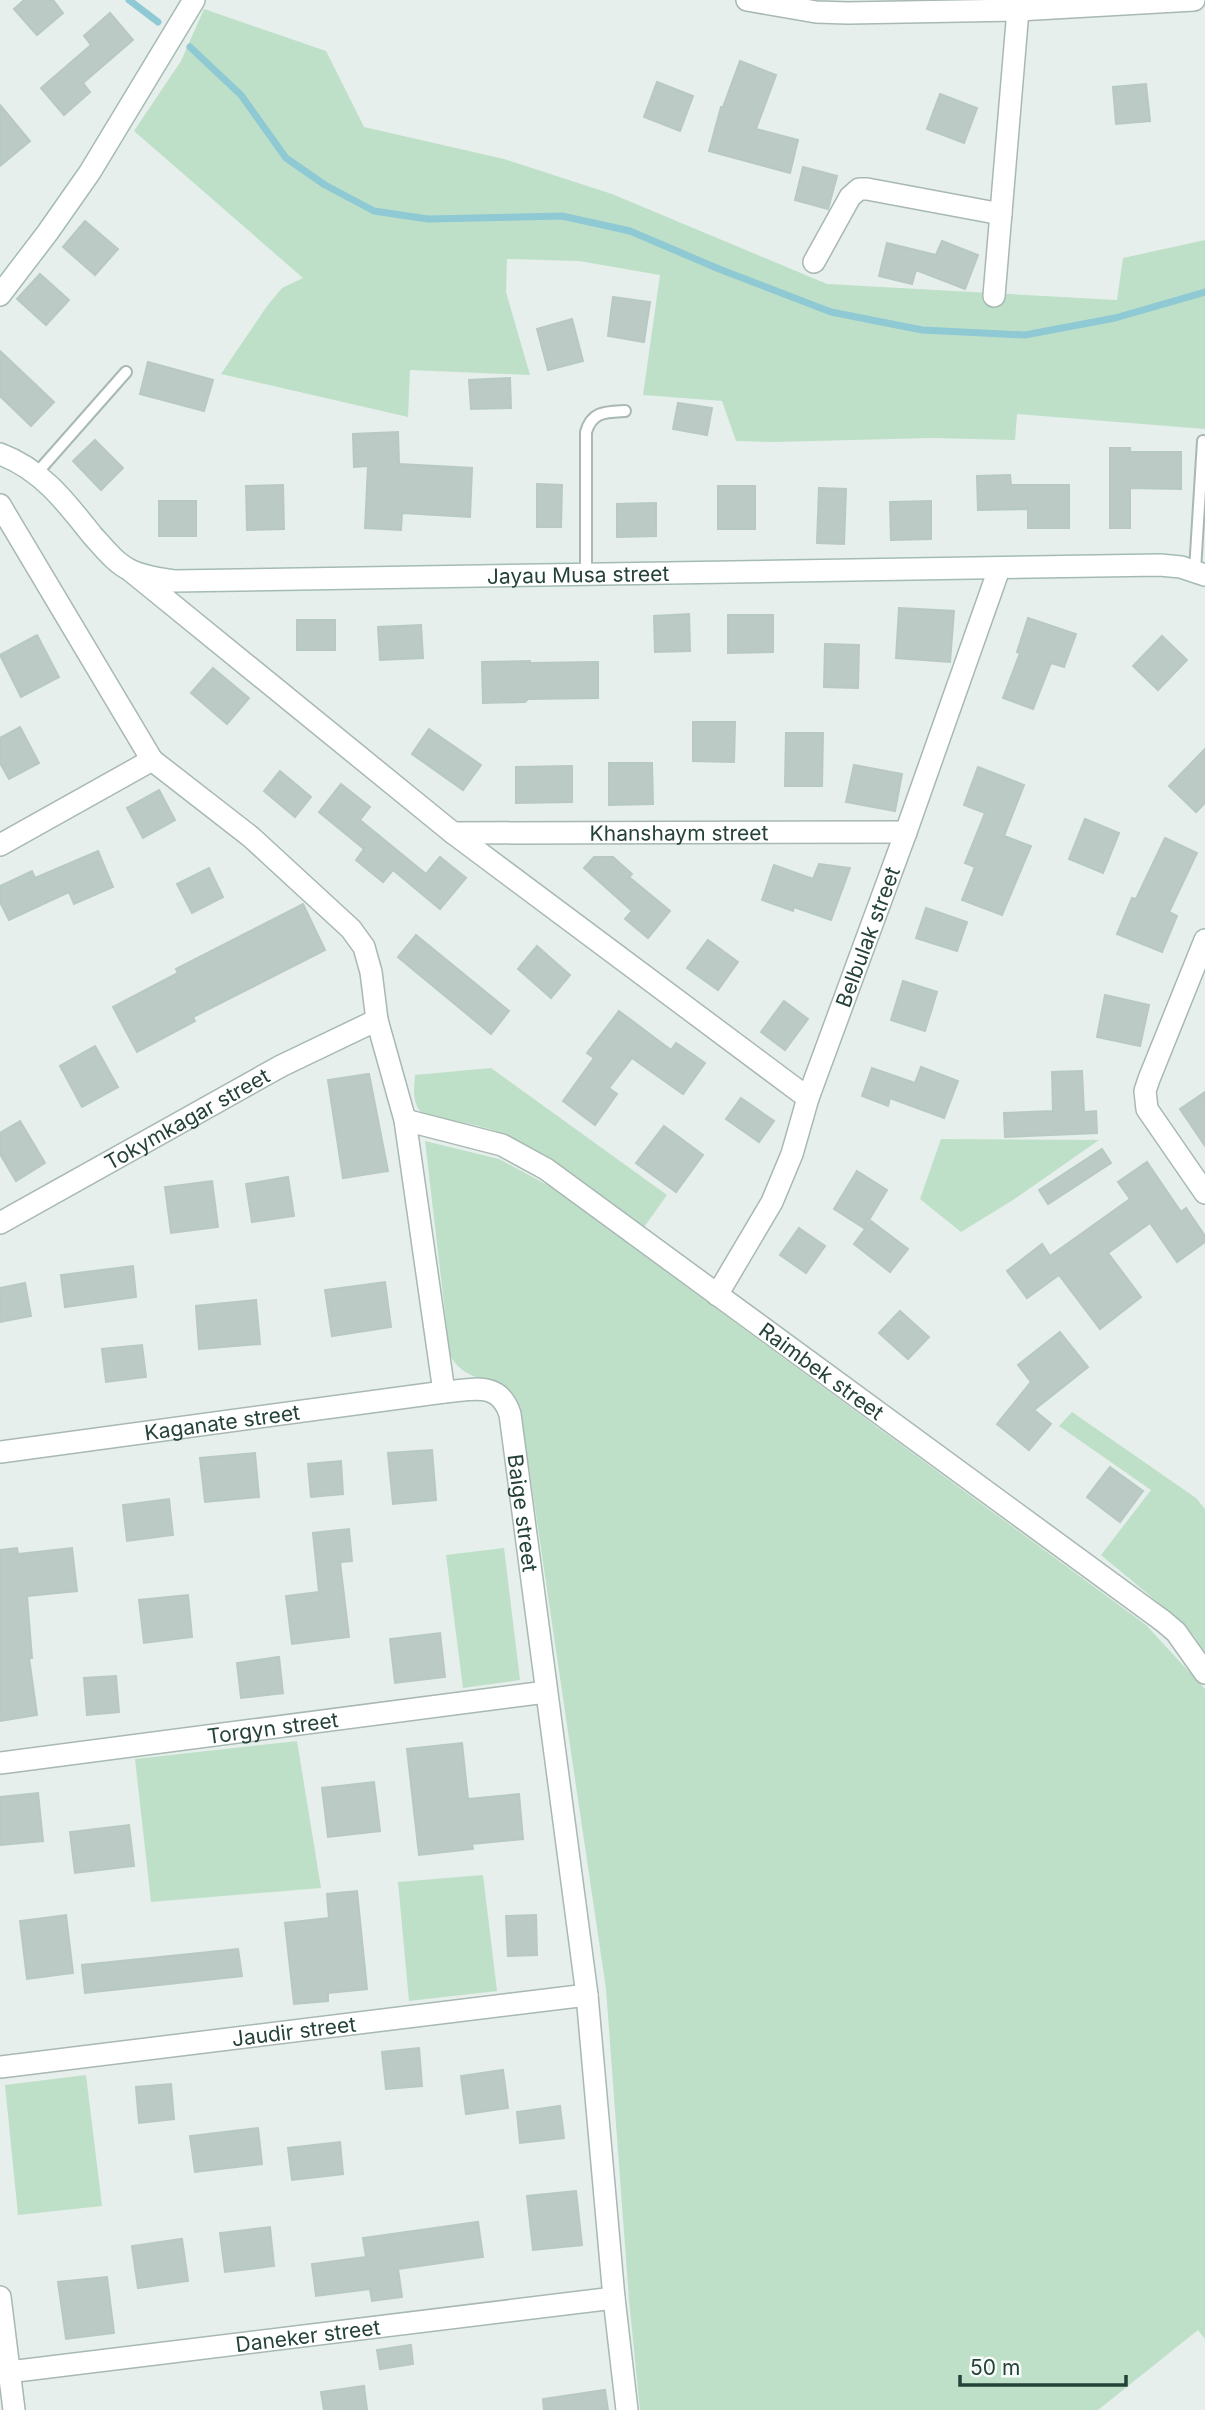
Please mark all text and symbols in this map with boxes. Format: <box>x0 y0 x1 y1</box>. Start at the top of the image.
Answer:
street label: Jayau Musa street <box>487 560 670 588</box>
street label: Khanshaym street <box>590 820 769 845</box>
street label: Belbulak street <box>830 863 905 1010</box>
street label: Tokymkagar street <box>100 1063 274 1175</box>
street label: Raimbek street <box>755 1317 889 1425</box>
street label: Kaganate street <box>143 1399 301 1445</box>
street label: Baige street <box>503 1453 543 1574</box>
street label: Torgyn street <box>206 1707 340 1748</box>
street label: Jaudir street <box>230 2011 357 2051</box>
street label: Daneker street <box>234 2314 382 2357</box>
scale bar <box>960 2344 1126 2388</box>
text: 50 m <box>970 2355 1020 2380</box>

